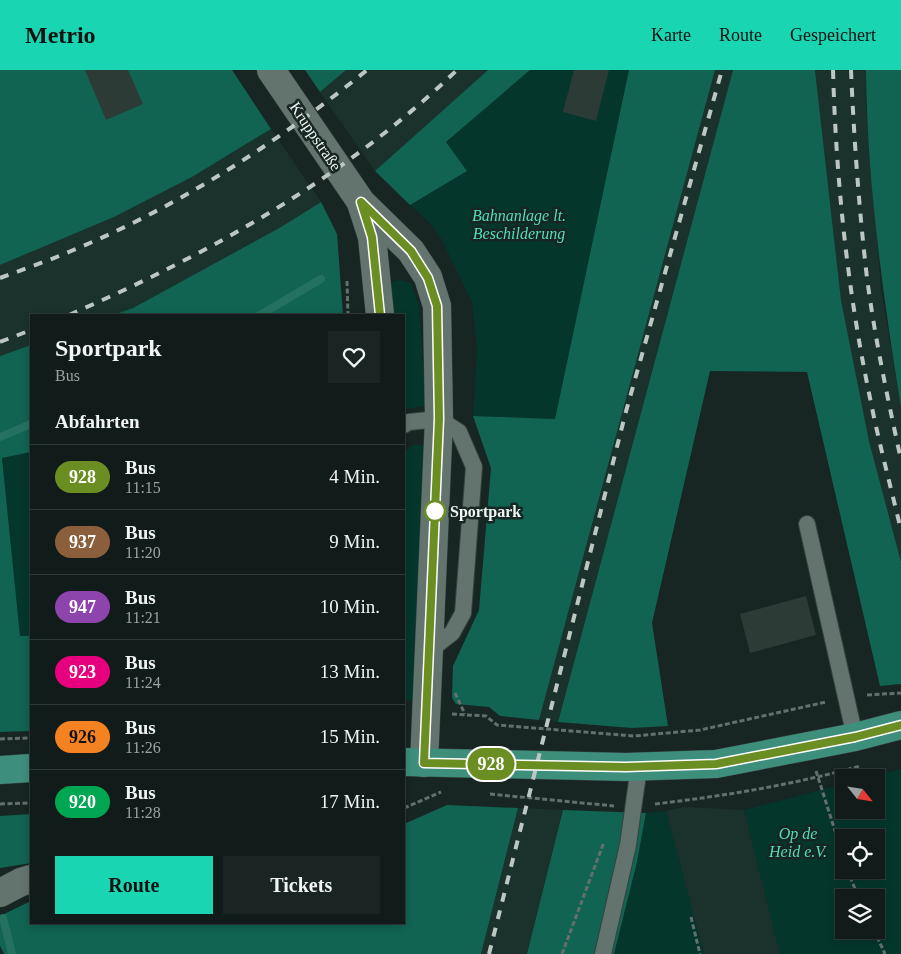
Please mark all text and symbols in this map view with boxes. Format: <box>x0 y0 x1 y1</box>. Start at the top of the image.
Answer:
text: Metrio <box>25 22 96 48</box>
text: Karte <box>651 25 691 45</box>
text: Route <box>719 25 762 45</box>
text: Gespeichert <box>790 25 876 45</box>
street label: Kruppstraße <box>286 99 345 174</box>
park label: Bahnanlage lt. Beschilderung <box>472 207 566 243</box>
button: heart <box>328 331 380 383</box>
text: Sportpark <box>55 335 162 361</box>
text: Bus <box>55 367 80 384</box>
text: Abfahrten <box>55 411 139 432</box>
text: Bus <box>125 457 156 478</box>
text: 4 Min. <box>329 466 380 487</box>
text: 928 <box>69 467 96 487</box>
text: 11:15 <box>125 479 161 496</box>
marker: Sportpark <box>424 500 446 522</box>
place label: Sportpark <box>450 503 521 521</box>
text: Bus <box>125 522 156 543</box>
text: 9 Min. <box>329 531 380 552</box>
text: 937 <box>69 532 96 552</box>
text: 11:20 <box>125 544 161 561</box>
text: Bus <box>125 587 156 608</box>
text: 10 Min. <box>320 596 380 617</box>
text: 947 <box>69 597 96 617</box>
text: 11:21 <box>125 609 161 626</box>
text: Bus <box>125 652 156 673</box>
text: 13 Min. <box>320 661 380 682</box>
text: 923 <box>69 662 96 682</box>
text: 11:24 <box>125 674 161 691</box>
text: Bus <box>125 717 156 738</box>
text: 15 Min. <box>320 726 380 747</box>
text: 926 <box>69 727 96 747</box>
text: 11:26 <box>125 739 161 756</box>
line badge: 928 <box>462 748 520 780</box>
text: 928 <box>478 754 505 774</box>
north arrow <box>835 769 885 819</box>
map controls <box>835 769 885 939</box>
text: Bus <box>125 782 156 803</box>
text: 17 Min. <box>320 791 380 812</box>
text: 920 <box>69 792 96 812</box>
text: 11:28 <box>125 804 161 821</box>
park label: Op de Heid e.V. <box>768 825 827 860</box>
button: locate <box>835 829 885 879</box>
button: Route <box>55 856 213 914</box>
button: Tickets <box>223 856 380 914</box>
button: layers <box>835 889 885 939</box>

